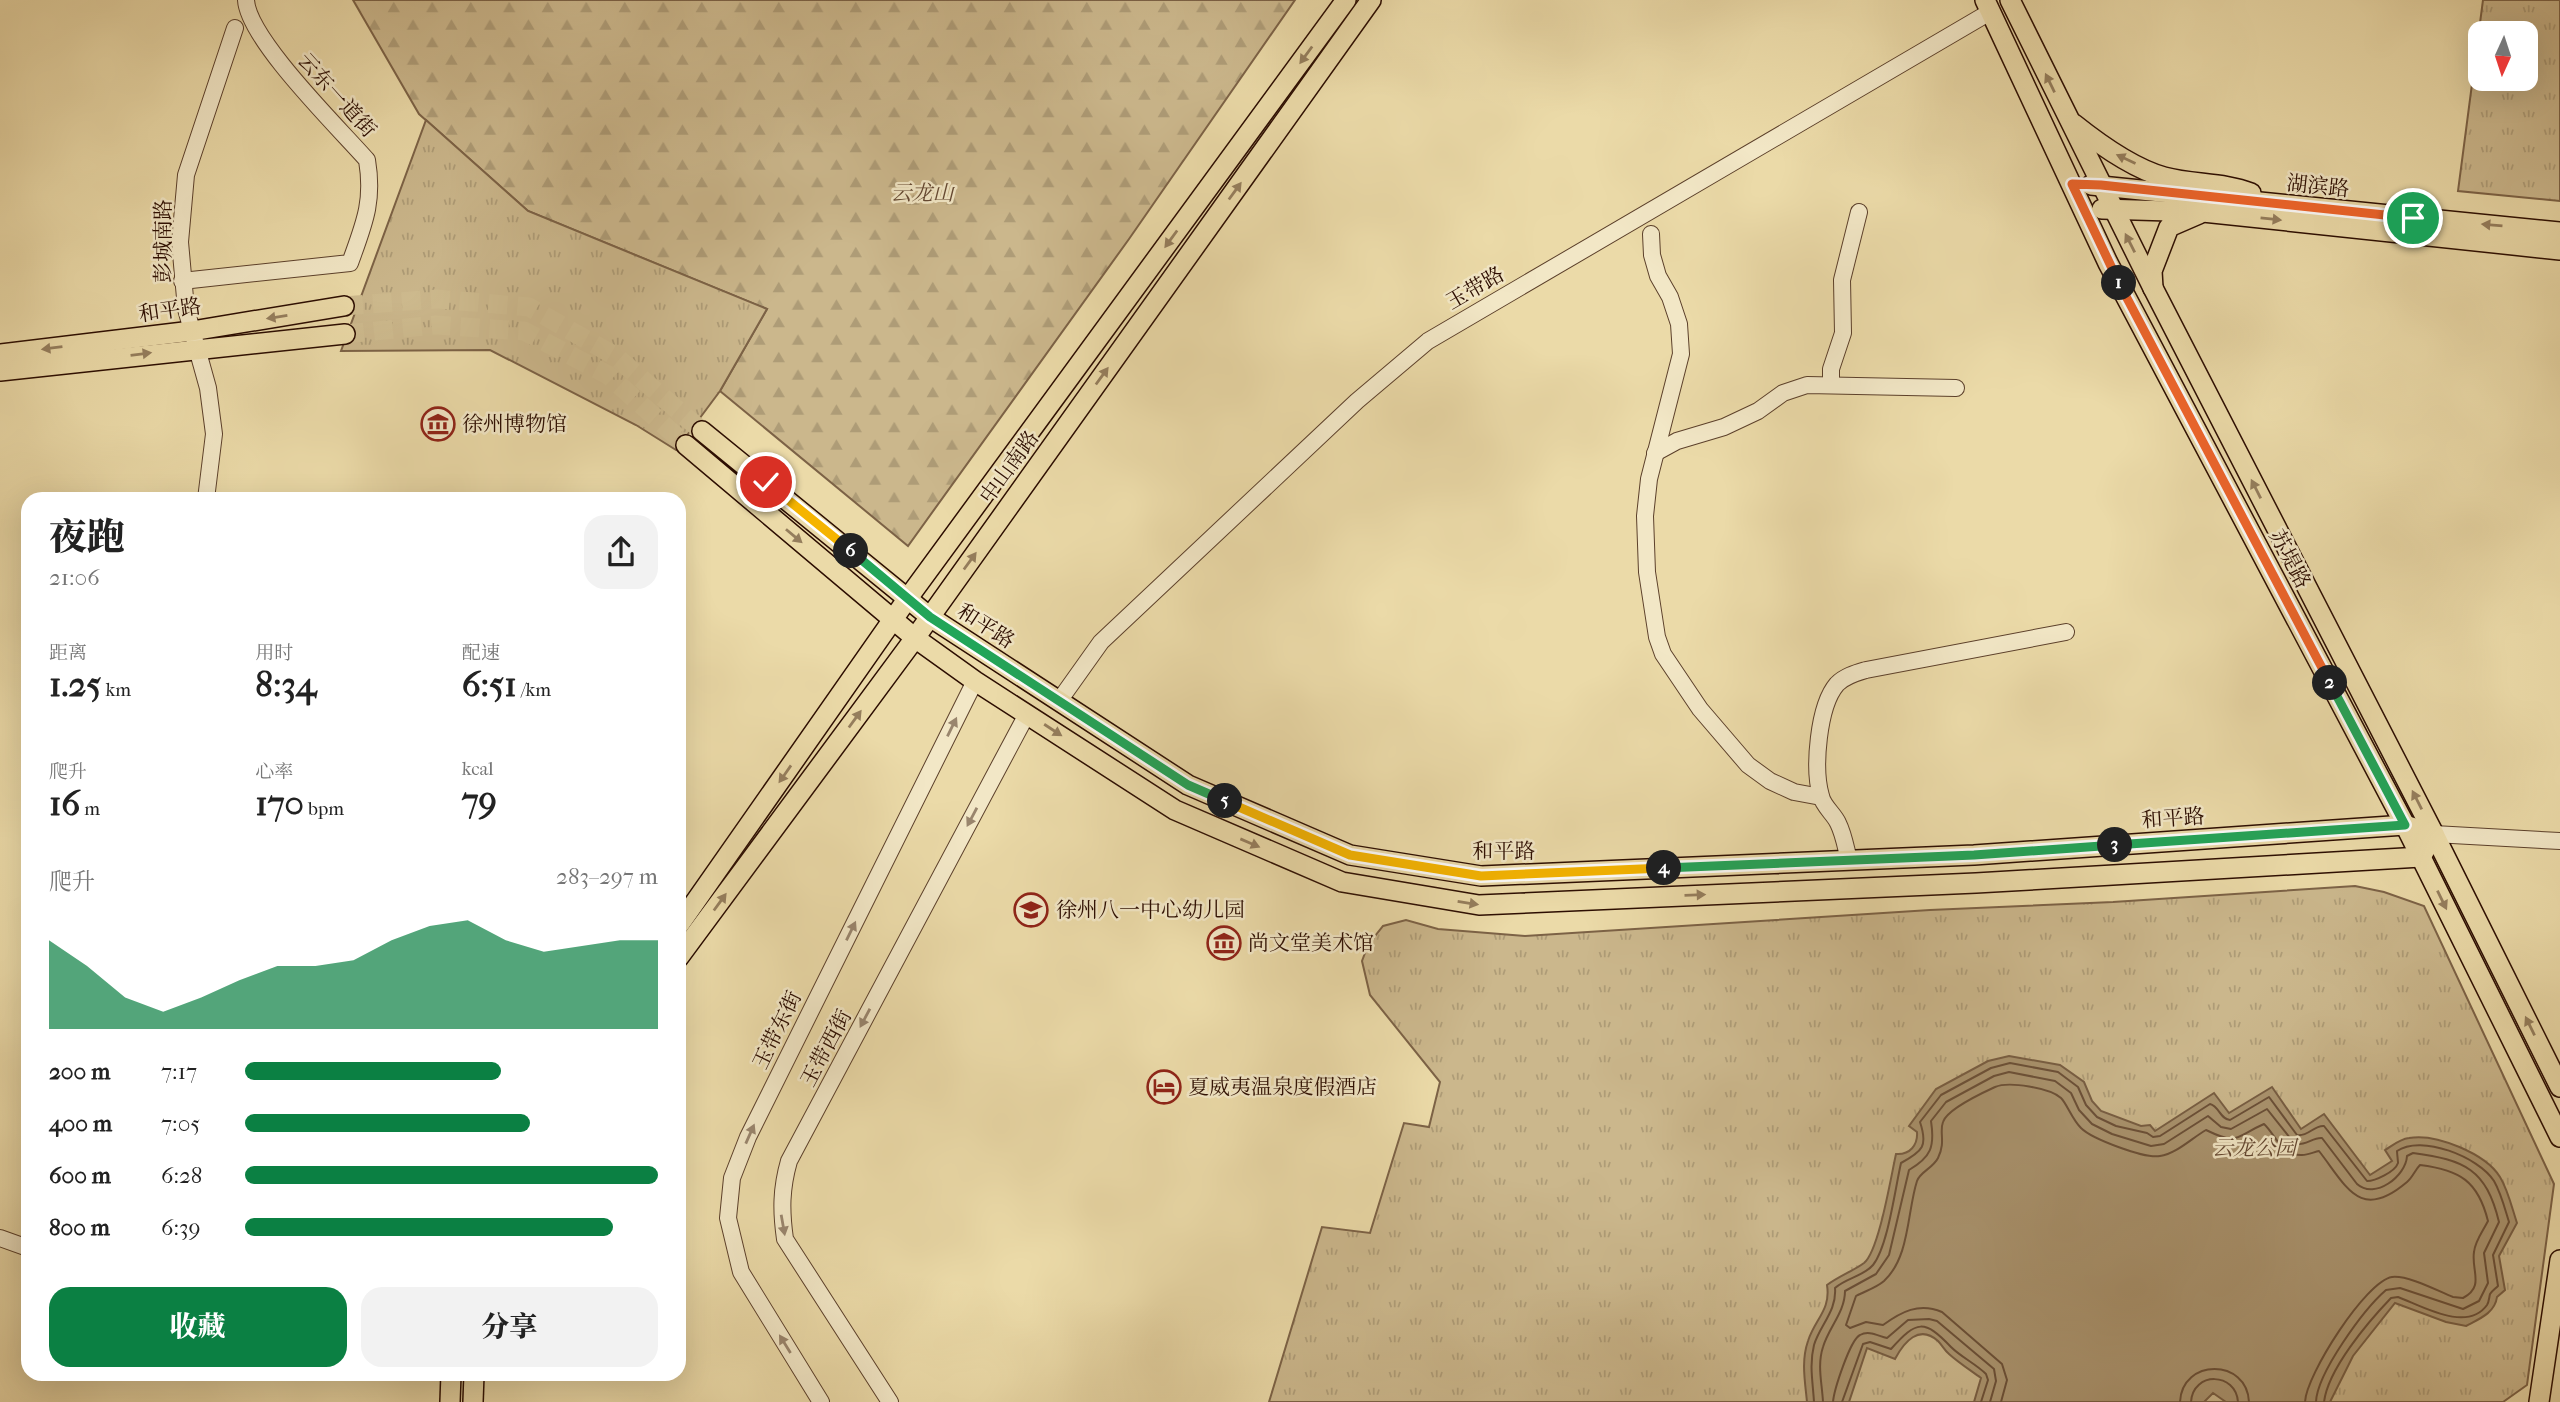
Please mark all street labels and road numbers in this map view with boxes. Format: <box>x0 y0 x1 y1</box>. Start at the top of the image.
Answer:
street label: 云东一道街 <box>293 48 381 142</box>
street label: 湖滨路 <box>2285 171 2351 201</box>
street label: 彭城南路 <box>151 199 175 283</box>
street label: 玉带路 <box>1442 262 1508 314</box>
street label: 和平路 <box>137 294 203 326</box>
street label: 中山南路 <box>975 426 1043 508</box>
street label: 苏堤路 <box>2265 526 2315 592</box>
street label: 和平路 <box>953 599 1019 653</box>
street label: 和平路 <box>2141 804 2205 832</box>
street label: 和平路 <box>1473 839 1536 863</box>
street label: 玉带东街 <box>748 987 806 1073</box>
street label: 玉带西街 <box>796 1005 856 1091</box>

